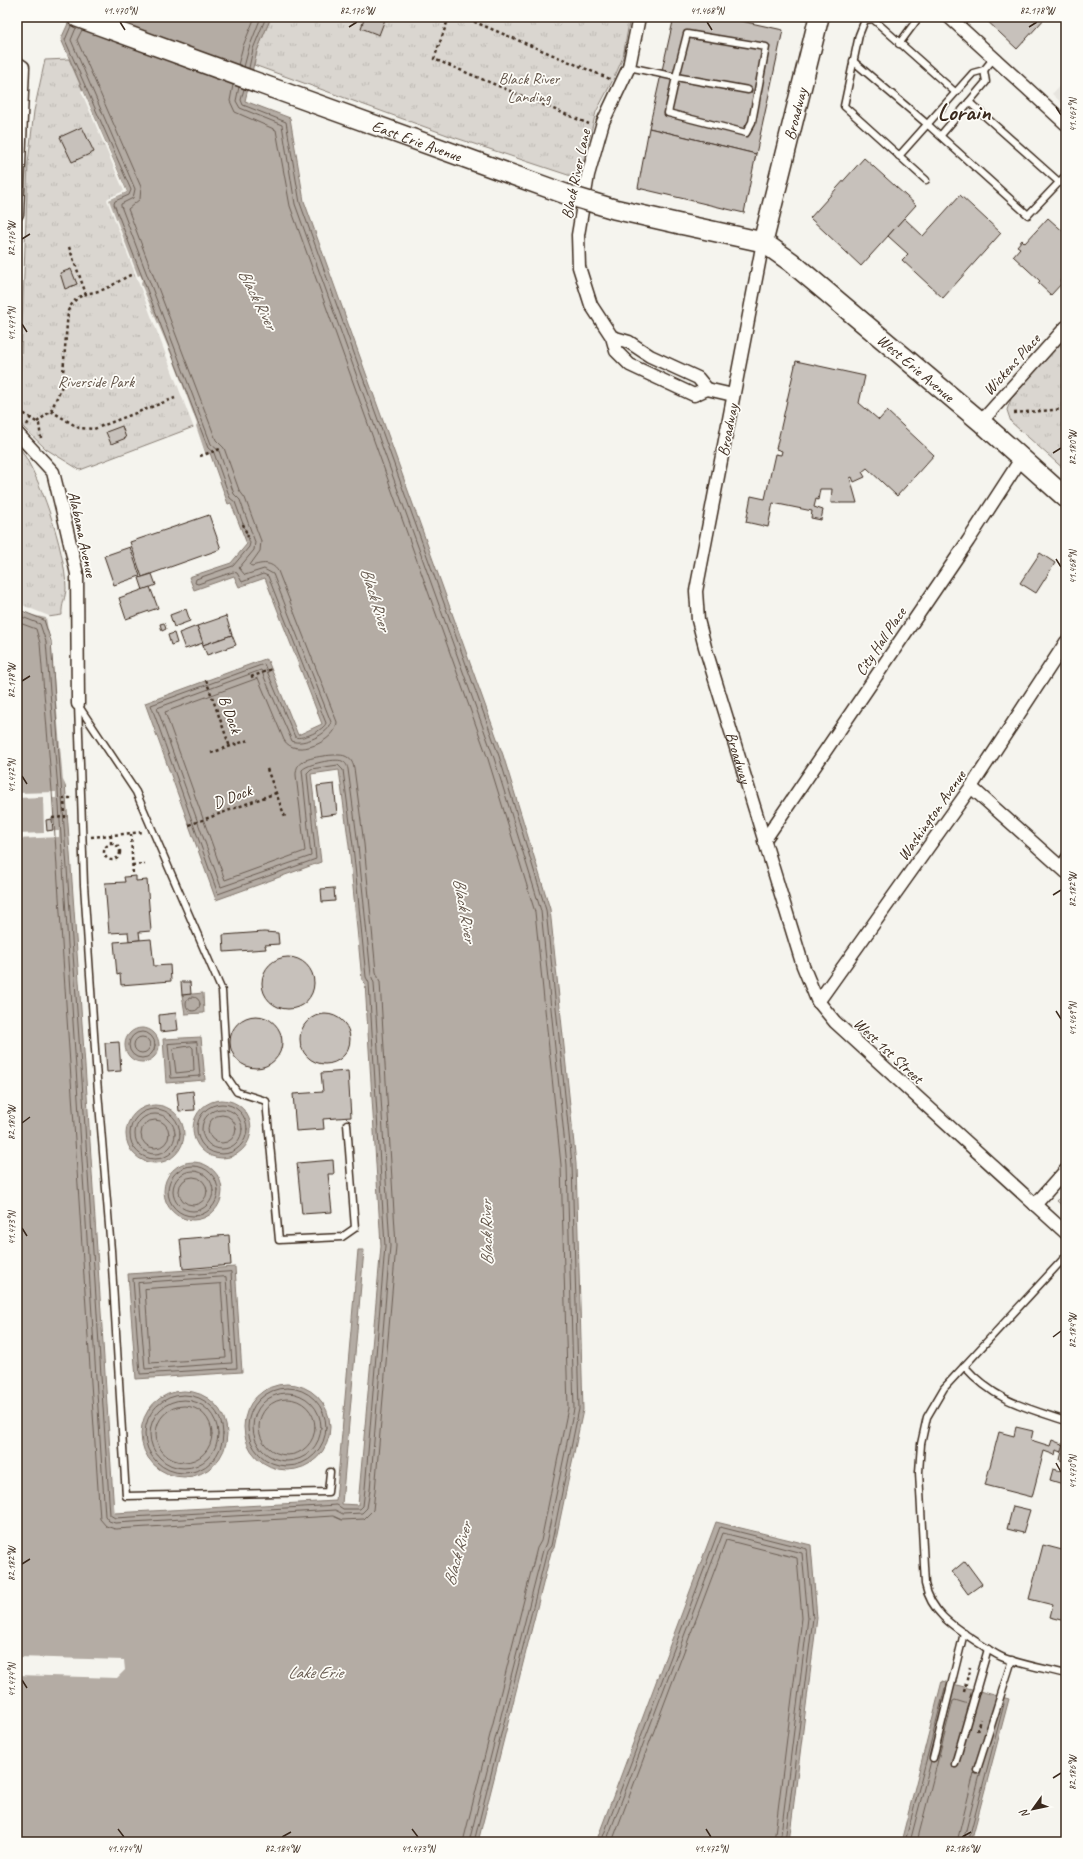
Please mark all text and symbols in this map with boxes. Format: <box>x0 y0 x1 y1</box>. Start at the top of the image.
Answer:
text: 41.470°N <box>103 4 139 17</box>
text: 82.176°W <box>340 4 376 17</box>
text: 41.468°N <box>690 4 726 17</box>
text: 82.178°W <box>1020 4 1056 17</box>
park label: Black River Landing <box>499 69 561 107</box>
street label: Broadway <box>780 85 812 142</box>
text: 41.467°N <box>1066 96 1079 132</box>
district label: Lorain <box>937 97 992 127</box>
street label: East Erie Avenue <box>369 116 466 167</box>
street label: Black River Lane <box>557 126 596 221</box>
text: 82.176°W <box>5 220 18 256</box>
water label: Black River <box>234 266 283 335</box>
text: 41.471°N <box>5 305 18 341</box>
street label: Wickens Place <box>979 328 1046 400</box>
street label: West Erie Avenue <box>873 330 960 407</box>
park label: Riverside Park <box>58 372 135 392</box>
street label: Broadway <box>713 401 743 458</box>
text: 82.180°W <box>1066 429 1079 465</box>
street label: Alabama Avenue <box>63 489 101 581</box>
text: 41.468°N <box>1066 548 1079 584</box>
water label: Black River <box>356 565 396 636</box>
street label: City Hall Place <box>851 602 912 679</box>
text: 82.178°W <box>5 662 18 698</box>
street label: B Dock <box>214 693 246 737</box>
street label: Broadway <box>721 730 756 787</box>
text: 41.472°N <box>5 757 18 793</box>
street label: Washington Avenue <box>893 765 971 865</box>
street label: D Dock <box>210 780 255 813</box>
text: 82.182°W <box>1066 871 1079 907</box>
water label: Black River <box>449 876 481 947</box>
text: 41.469°N <box>1066 1000 1079 1036</box>
street label: West 1st Street <box>849 1013 929 1089</box>
text: 82.180°W <box>5 1104 18 1140</box>
water label: Black River <box>475 1198 498 1265</box>
text: 41.473°N <box>5 1209 18 1245</box>
text: 82.184°W <box>1066 1312 1079 1348</box>
text: 41.470°N <box>1066 1453 1079 1489</box>
water label: Black River <box>438 1517 477 1588</box>
text: 82.182°W <box>5 1545 18 1581</box>
text: 41.474°N <box>5 1661 18 1697</box>
water label: Lake Erie <box>288 1662 345 1683</box>
text: 82.186°W <box>1066 1754 1079 1790</box>
north arrow <box>1013 1789 1053 1829</box>
text: N <box>1016 1806 1032 1821</box>
text: 41.474°N <box>107 1842 143 1855</box>
text: 82.184°W <box>265 1842 301 1855</box>
text: 41.473°N <box>401 1842 437 1855</box>
text: 41.472°N <box>694 1842 730 1855</box>
text: 82.186°W <box>945 1842 981 1855</box>

